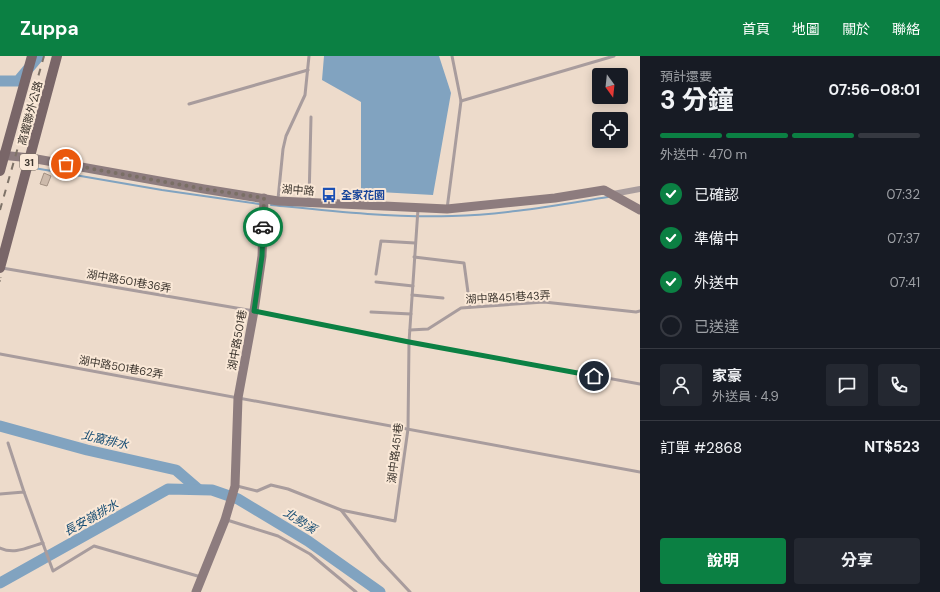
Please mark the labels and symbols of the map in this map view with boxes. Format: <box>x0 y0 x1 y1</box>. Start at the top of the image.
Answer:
north arrow <box>592 68 628 104</box>
street label: 高鐵聯外公路 <box>15 79 45 147</box>
pin <box>49 147 83 181</box>
road number: 31 <box>20 154 38 170</box>
street label: 湖中路 <box>281 182 315 198</box>
bus stop icon: 全家花園 <box>320 186 338 204</box>
place label: 全家花園 <box>341 188 385 202</box>
courier <box>243 207 283 247</box>
street label: 湖中路501巷36弄 <box>85 267 173 295</box>
street label: 湖中路451巷43弄 <box>465 288 551 306</box>
street label: 湖中路501巷 <box>225 308 249 372</box>
street label: 湖中路501巷62弄 <box>78 353 164 381</box>
pin <box>577 359 611 393</box>
street label: 湖中路451巷 <box>384 422 406 484</box>
water label: 北窩排水 <box>80 427 131 453</box>
water label: 長安嶺排水 <box>61 496 122 540</box>
water label: 北勢溪 <box>280 505 321 538</box>

